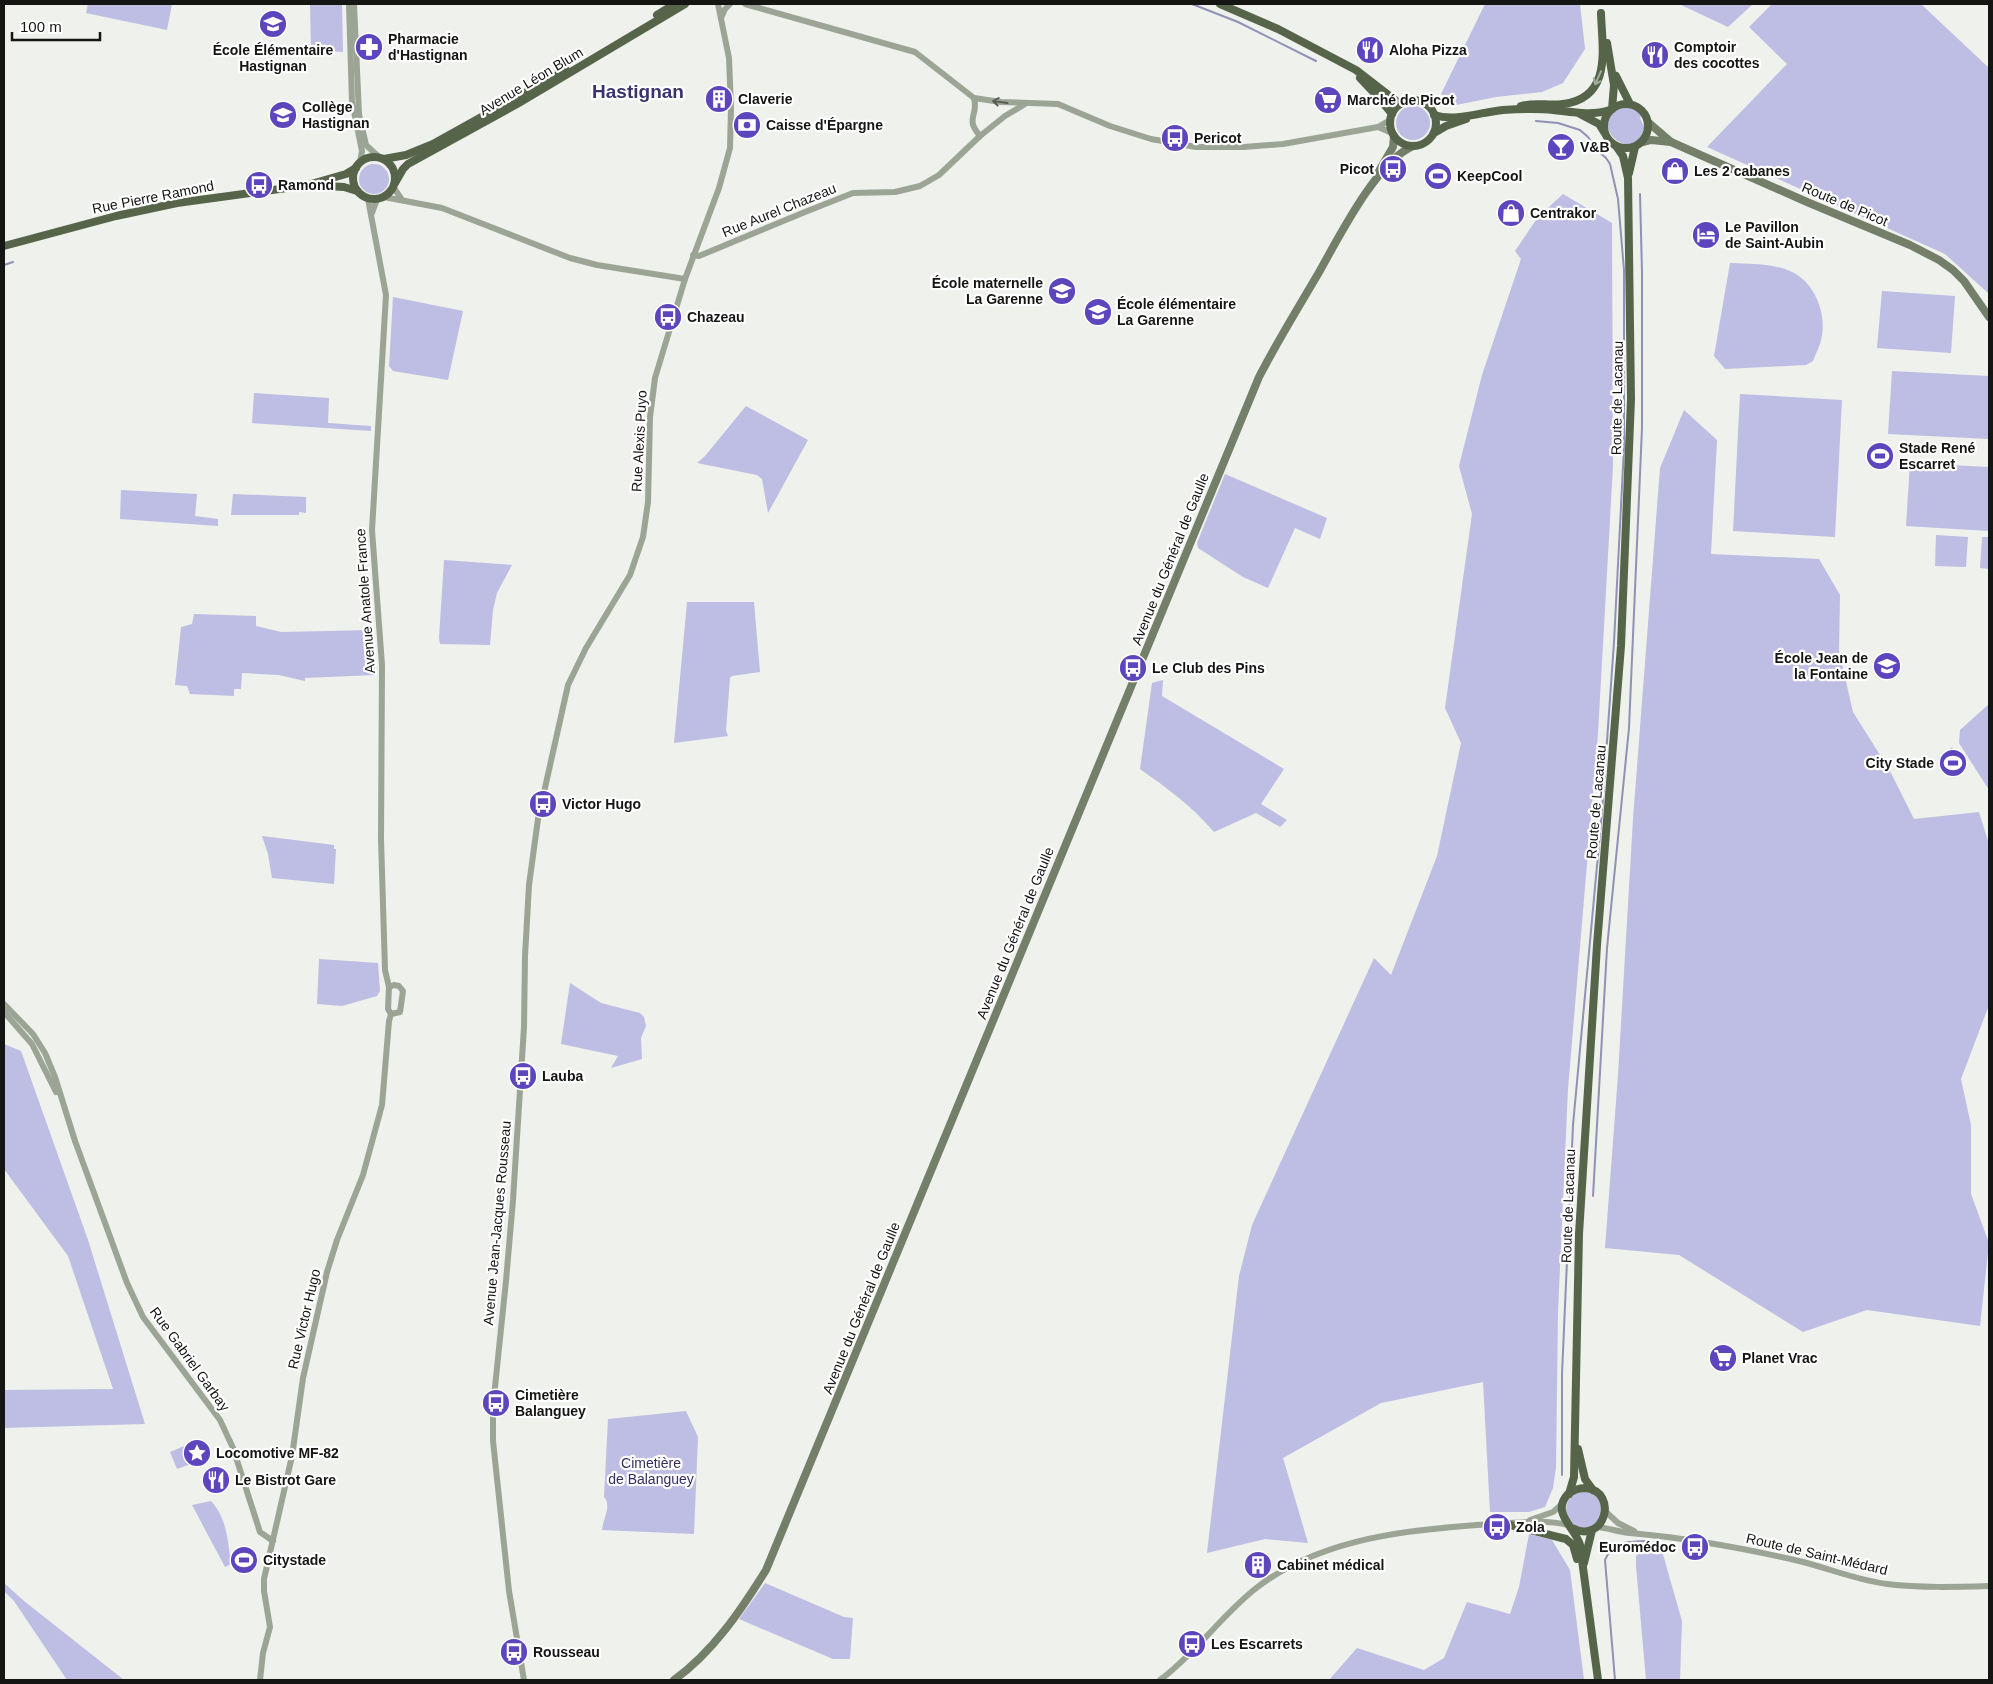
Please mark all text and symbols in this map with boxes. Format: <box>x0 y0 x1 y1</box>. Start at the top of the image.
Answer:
school or university icon: École Élémentaire Hastignan <box>258 9 288 39</box>
scale bar <box>12 10 100 42</box>
text: 100 m <box>20 18 62 35</box>
place label: Pharmacie d'Hastignan <box>388 31 468 63</box>
pharmacy icon: Pharmacie d'Hastignan <box>354 32 384 62</box>
restaurant icon: Aloha Pizza <box>1355 35 1385 65</box>
place label: Comptoir des cocottes <box>1674 39 1760 71</box>
restaurant icon: Comptoir des cocottes <box>1640 40 1670 70</box>
place label: École Élémentaire Hastignan <box>213 42 334 74</box>
place label: Aloha Pizza <box>1389 42 1467 58</box>
street label: Avenue Léon Blum <box>476 44 586 118</box>
one-way arrow <box>1593 70 1603 85</box>
district label: Hastignan <box>592 81 684 102</box>
building icon: Claverie <box>704 84 734 114</box>
supermarket icon: Marché de Picot <box>1313 85 1343 115</box>
place label: Claverie <box>738 91 793 107</box>
place label: Marché de Picot <box>1347 92 1455 108</box>
one-way arrow <box>992 96 1008 106</box>
place label: Collège Hastignan <box>302 99 370 131</box>
school or university icon: Collège Hastignan <box>268 100 298 130</box>
bank icon: Caisse d'Épargne <box>732 110 762 140</box>
place label: Caisse d'Épargne <box>766 117 883 133</box>
bus stop icon: Pericot <box>1160 123 1190 153</box>
place label: Pericot <box>1194 130 1242 146</box>
bar icon: V&B <box>1546 132 1576 162</box>
place label: V&B <box>1580 139 1610 155</box>
bus stop icon: Picot <box>1378 154 1408 184</box>
shop icon: Les 2 cabanes <box>1660 156 1690 186</box>
place label: Picot <box>1340 161 1374 177</box>
sports icon: KeepCool <box>1423 161 1453 191</box>
place label: Les 2 cabanes <box>1694 163 1790 179</box>
place label: KeepCool <box>1457 168 1522 184</box>
bus stop icon: Ramond <box>244 170 274 200</box>
street label: Rue Pierre Ramond <box>91 177 215 217</box>
place label: Ramond <box>278 177 334 193</box>
street label: Route de Picot <box>1800 179 1890 229</box>
street label: Rue Aurel Chazeau <box>720 180 838 240</box>
shop icon: Centrakor <box>1496 198 1526 228</box>
place label: Centrakor <box>1530 205 1597 221</box>
place label: Le Pavillon de Saint-Aubin <box>1725 219 1824 251</box>
hotel icon: Le Pavillon de Saint-Aubin <box>1691 220 1721 250</box>
place label: École maternelle La Garenne <box>932 275 1043 307</box>
school or university icon: École maternelle La Garenne <box>1047 276 1077 306</box>
place label: École élémentaire La Garenne <box>1117 296 1236 328</box>
school or university icon: École élémentaire La Garenne <box>1083 297 1113 327</box>
bus stop icon: Chazeau <box>653 302 683 332</box>
place label: Chazeau <box>687 309 745 325</box>
street label: Route de Lacanau <box>1608 341 1626 455</box>
street label: Rue Alexis Puyo <box>628 389 650 492</box>
place label: Stade René Escarret <box>1899 440 1975 472</box>
sports icon: Stade René Escarret <box>1865 441 1895 471</box>
street label: Avenue du Général de Gaulle <box>1128 470 1212 647</box>
street label: Avenue Anatole France <box>352 528 378 674</box>
place label: École Jean de la Fontaine <box>1775 650 1868 682</box>
school or university icon: École Jean de la Fontaine <box>1872 651 1902 681</box>
bus stop icon: Le Club des Pins <box>1118 653 1148 683</box>
place label: Le Club des Pins <box>1152 660 1265 676</box>
street label: Route de Lacanau <box>1583 744 1609 860</box>
sports icon: City Stade <box>1938 748 1968 778</box>
place label: City Stade <box>1866 755 1934 771</box>
bus stop icon: Victor Hugo <box>528 789 558 819</box>
place label: Victor Hugo <box>562 796 641 812</box>
street label: Avenue du Général de Gaulle <box>973 844 1057 1021</box>
bus stop icon: Lauba <box>508 1061 538 1091</box>
place label: Lauba <box>542 1068 583 1084</box>
street label: Avenue Jean-Jacques Rousseau <box>480 1120 514 1326</box>
street label: Route de Lacanau <box>1558 1149 1578 1263</box>
street label: Avenue du Général de Gaulle <box>819 1219 903 1396</box>
street label: Rue Victor Hugo <box>285 1267 323 1371</box>
street label: Rue Gabriel Garbay <box>147 1304 233 1414</box>
supermarket icon: Planet Vrac <box>1708 1343 1738 1373</box>
place label: Planet Vrac <box>1742 1350 1818 1366</box>
place label: Cimetière Balanguey <box>515 1387 586 1419</box>
bus stop icon: Cimetière Balanguey <box>481 1388 511 1418</box>
place icon: Locomotive MF-82 <box>182 1438 212 1468</box>
place label: Locomotive MF-82 <box>216 1445 339 1461</box>
park label: Cimetière de Balanguey <box>608 1455 694 1487</box>
restaurant icon: Le Bistrot Gare <box>201 1465 231 1495</box>
place label: Le Bistrot Gare <box>235 1472 336 1488</box>
bus stop icon: Zola <box>1482 1512 1512 1542</box>
place label: Zola <box>1516 1519 1545 1535</box>
street label: Route de Saint-Médard <box>1745 1530 1889 1578</box>
bus stop icon: Euromédoc <box>1680 1532 1710 1562</box>
place label: Euromédoc <box>1599 1539 1676 1555</box>
sports icon: Citystade <box>229 1545 259 1575</box>
building icon: Cabinet médical <box>1243 1550 1273 1580</box>
place label: Citystade <box>263 1552 326 1568</box>
place label: Cabinet médical <box>1277 1557 1384 1573</box>
bus stop icon: Les Escarrets <box>1177 1629 1207 1659</box>
place label: Les Escarrets <box>1211 1636 1303 1652</box>
bus stop icon: Rousseau <box>499 1637 529 1667</box>
place label: Rousseau <box>533 1644 600 1660</box>

